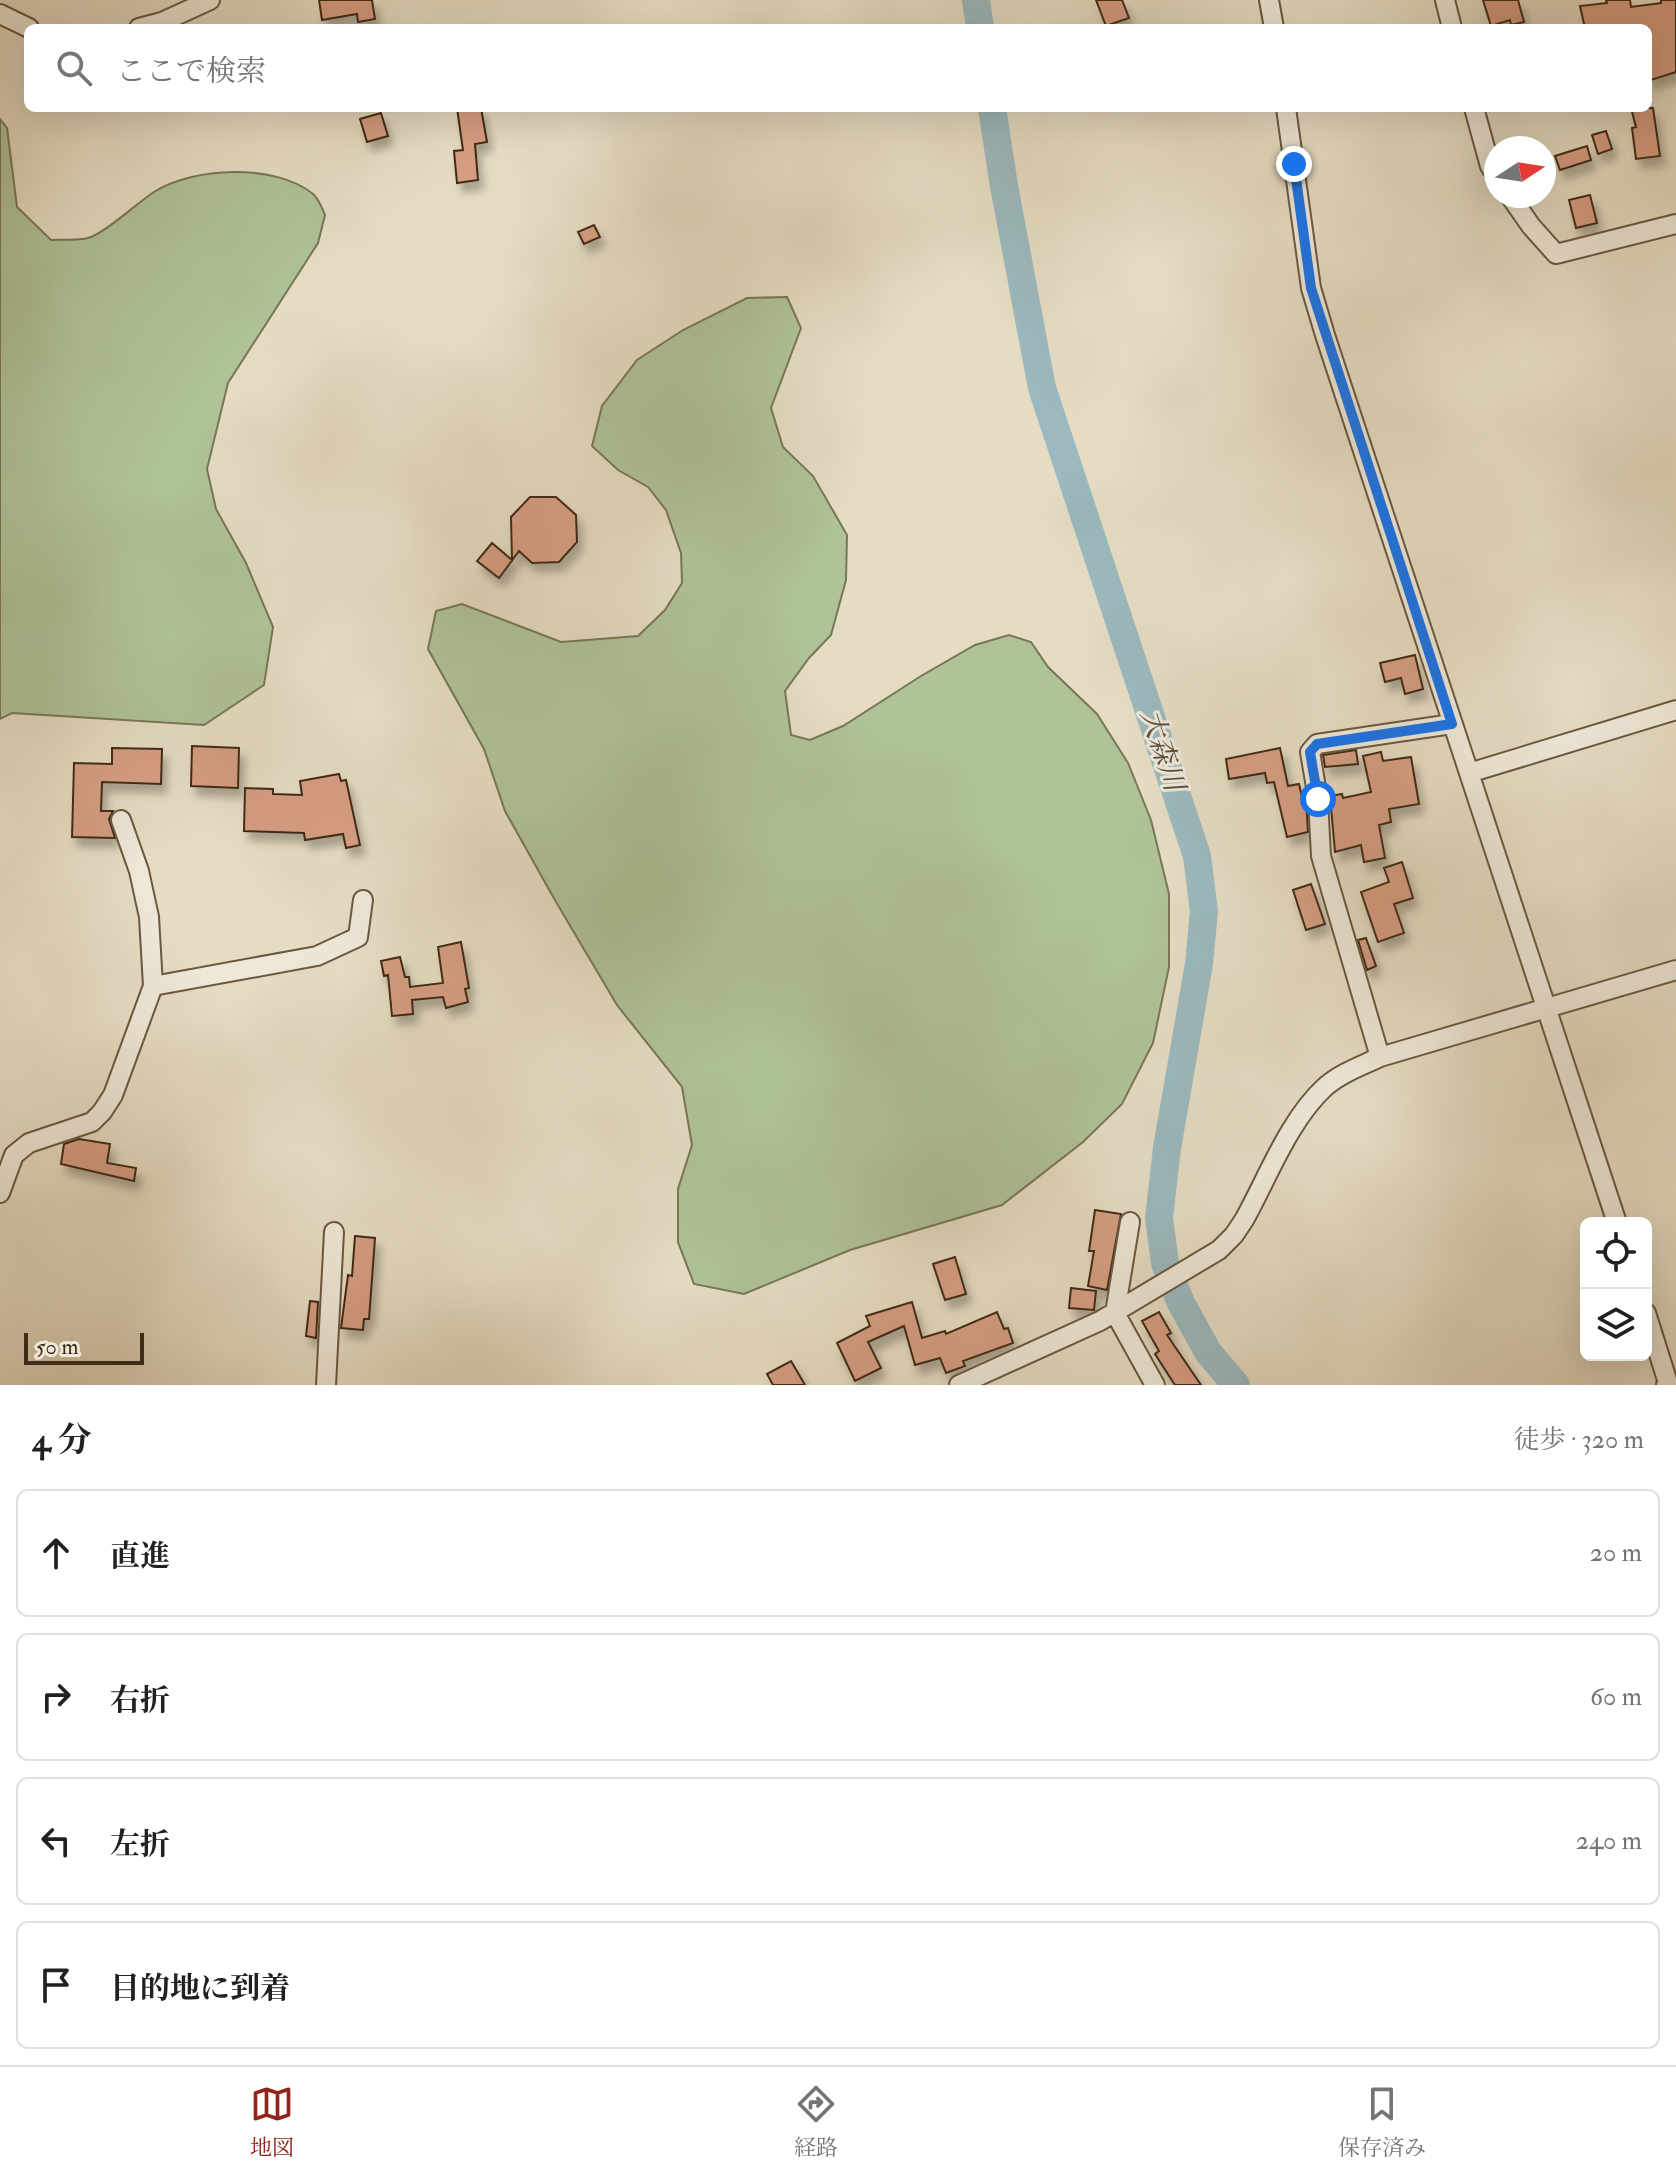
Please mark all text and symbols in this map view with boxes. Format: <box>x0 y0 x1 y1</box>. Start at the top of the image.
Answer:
search box <box>24 24 1652 112</box>
icon: search <box>52 46 96 90</box>
text: ここで検索 <box>116 53 266 90</box>
north arrow <box>1484 136 1556 208</box>
route end <box>1276 146 1312 182</box>
water label: 大森川 <box>1132 705 1193 798</box>
route start <box>1300 781 1336 817</box>
map controls <box>1580 1217 1652 1361</box>
button: locate <box>1580 1217 1652 1289</box>
button: layers <box>1580 1289 1652 1361</box>
scale bar <box>24 1329 144 1365</box>
text: 50 m <box>36 1333 78 1361</box>
text: 4 分 <box>32 1419 91 1462</box>
text: 徒歩 · 320 m <box>1514 1424 1644 1456</box>
icon: ahead <box>34 1531 78 1575</box>
text: 20 m <box>1590 1537 1642 1569</box>
text: 直進 <box>110 1538 170 1575</box>
icon: right <box>34 1675 78 1719</box>
text: 60 m <box>1590 1681 1642 1713</box>
text: 右折 <box>110 1682 170 1719</box>
icon: left <box>34 1819 78 1863</box>
text: 240 m <box>1576 1825 1642 1857</box>
text: 左折 <box>110 1826 170 1863</box>
icon: arrive <box>34 1963 78 2007</box>
text: 目的地に到着 <box>110 1970 290 2007</box>
tab: 地図 <box>250 2082 294 2162</box>
tab: 経路 <box>794 2082 838 2162</box>
tab: 保存済み <box>1338 2082 1426 2162</box>

